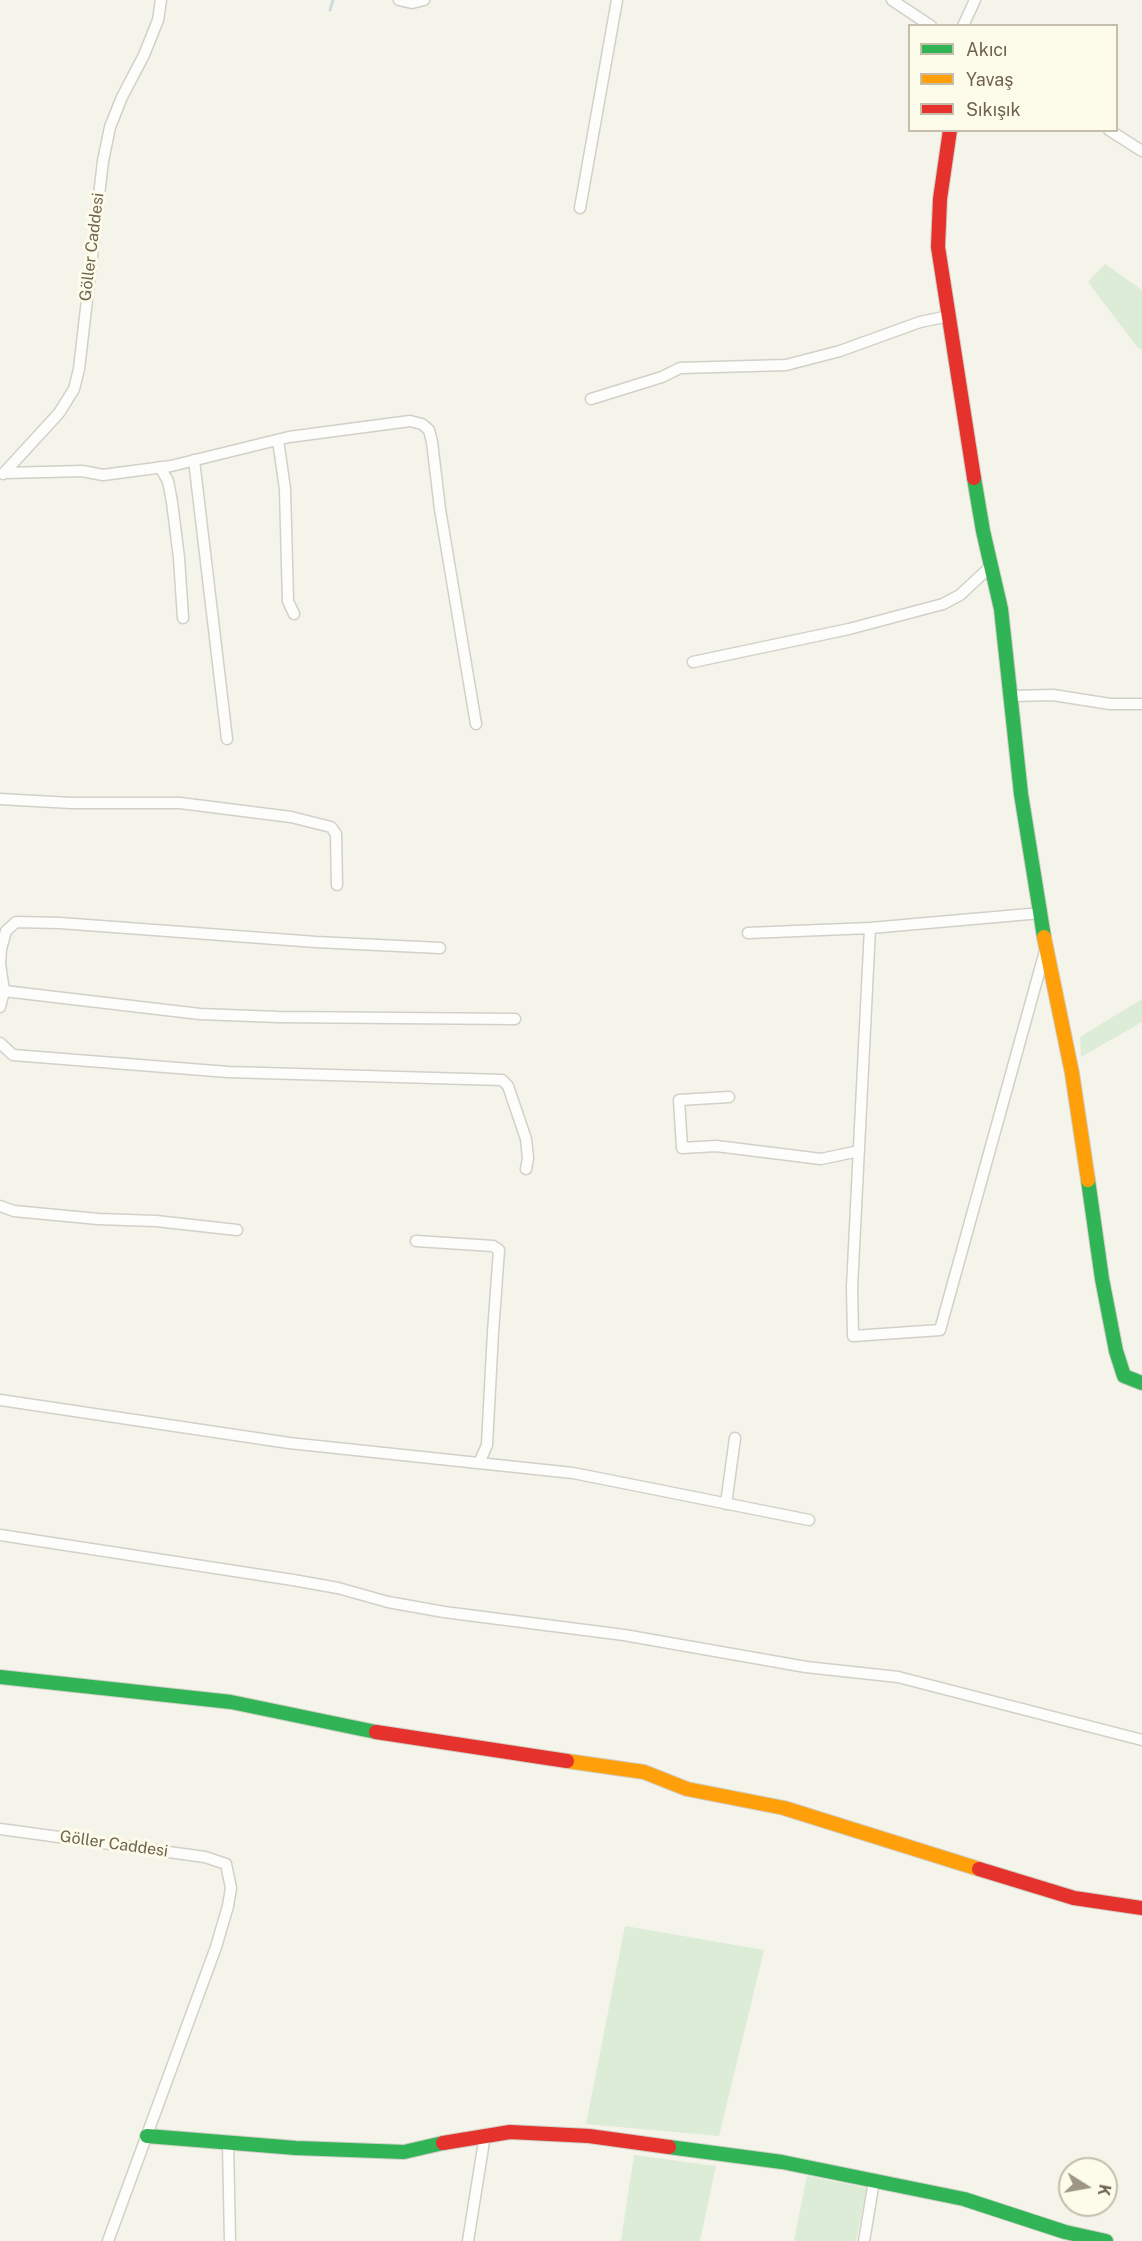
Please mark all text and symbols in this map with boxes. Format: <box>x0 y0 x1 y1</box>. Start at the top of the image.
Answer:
legend <box>908 24 1118 132</box>
text: Akıcı <box>966 39 1007 60</box>
text: Yavaş <box>966 69 1013 90</box>
text: Sıkışık <box>966 99 1021 120</box>
street label: Göller Caddesi <box>76 192 108 302</box>
street label: Göller Caddesi <box>59 1827 169 1861</box>
north arrow <box>1058 2157 1118 2217</box>
text: K <box>1094 2183 1115 2198</box>

